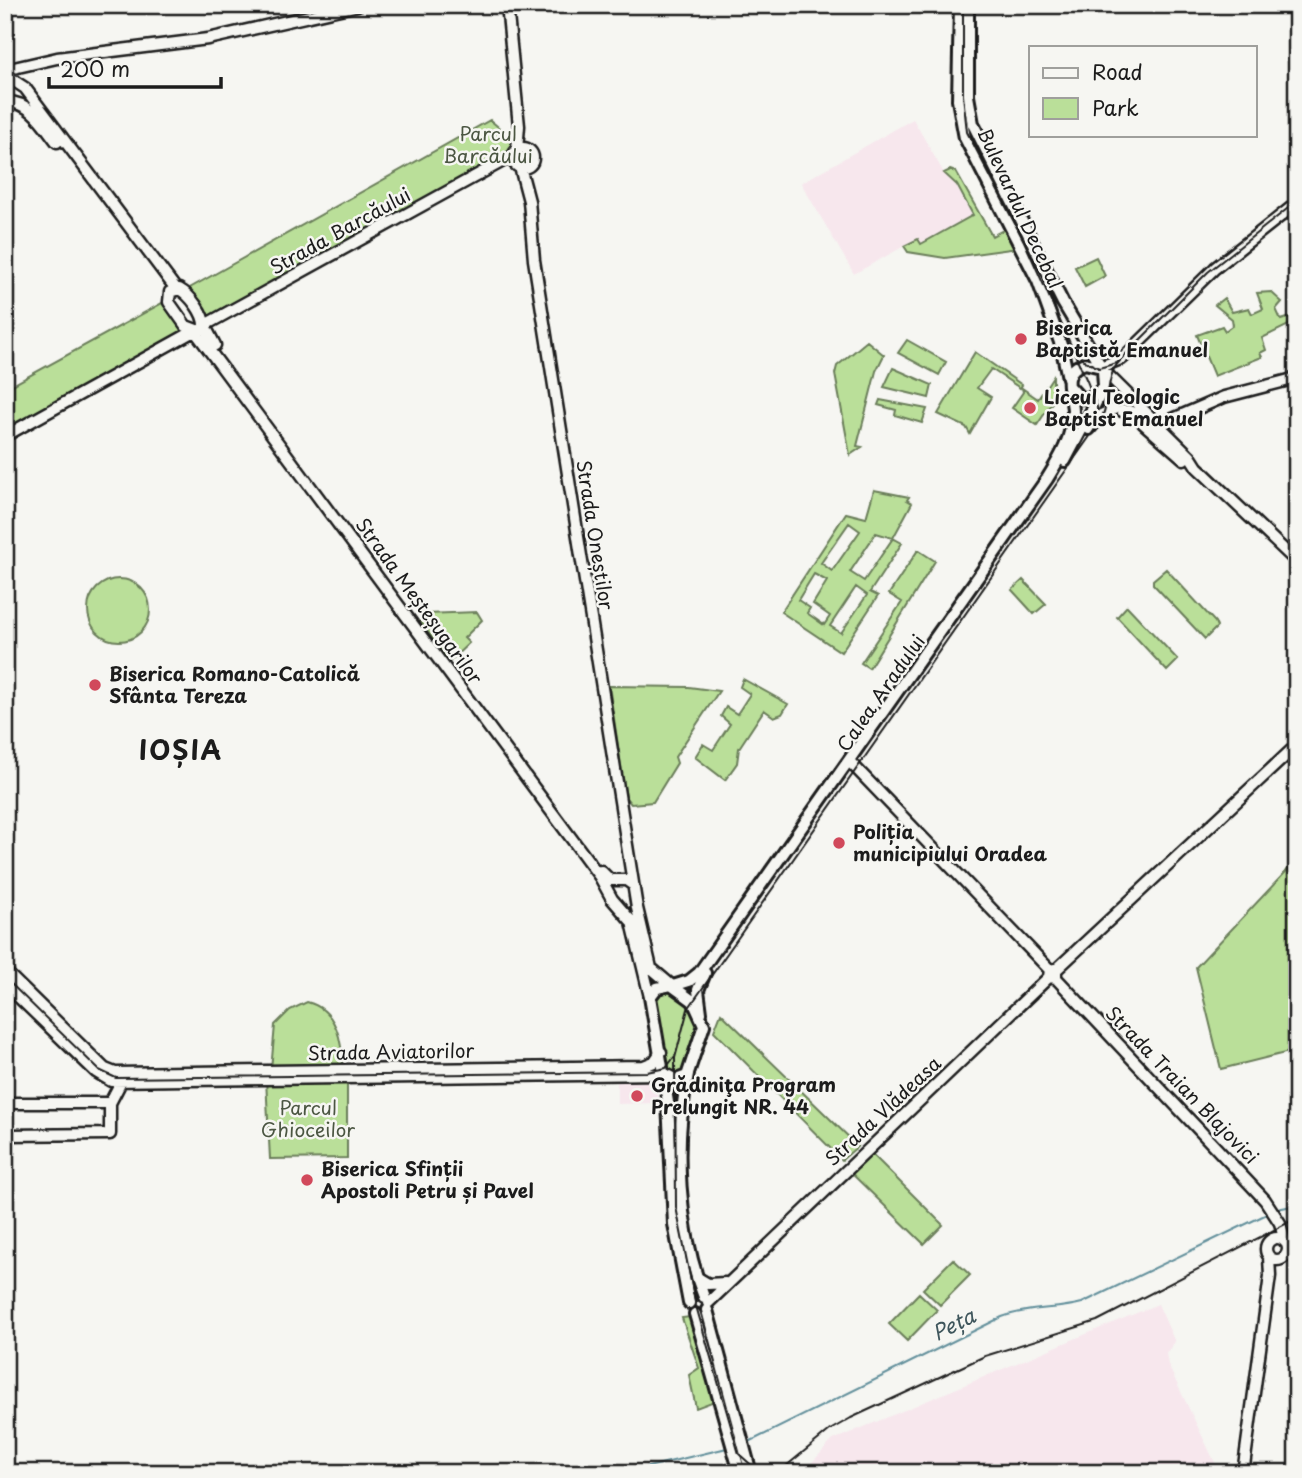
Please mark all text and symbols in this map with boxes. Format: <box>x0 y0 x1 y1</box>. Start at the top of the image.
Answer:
scale bar <box>49 46 220 90</box>
legend <box>1029 46 1256 136</box>
text: 200 m <box>60 52 130 84</box>
text: Road <box>1092 55 1143 87</box>
text: Park <box>1092 91 1139 123</box>
park label: Parcul Barcăului <box>443 119 533 169</box>
street label: Bulevardul Decebal <box>971 123 1070 293</box>
street label: Strada Barcăului <box>264 180 415 280</box>
place label: Biserica Baptistă Emanuel <box>1035 313 1208 363</box>
marker: Biserica Baptistă Emanuel <box>1013 331 1029 347</box>
place label: Liceul Teologic Baptist Emanuel <box>1044 382 1203 432</box>
marker: Liceul Teologic Baptist Emanuel <box>1022 400 1038 416</box>
street label: Strada Oneștilor <box>570 458 622 612</box>
street label: Strada Meșteșugarilor <box>350 511 490 690</box>
street label: Calea Aradului <box>829 628 931 757</box>
place label: Biserica Romano-Catolică Sfânta Tereza <box>109 659 360 709</box>
marker: Biserica Romano-Catolică Sfânta Tereza <box>87 677 103 693</box>
district label: IOȘIA <box>139 730 223 769</box>
place label: Poliția municipiului Oradea <box>853 817 1048 867</box>
marker: Poliția municipiului Oradea <box>831 835 847 851</box>
street label: Strada Traian Blajovici <box>1100 999 1266 1170</box>
street label: Strada Aviatorilor <box>307 1036 475 1066</box>
street label: Strada Vlădeasa <box>818 1049 947 1172</box>
place label: Grădiniţa Program Prelungit NR. 44 <box>651 1070 836 1120</box>
marker: Grădiniţa Program Prelungit NR. 44 <box>629 1088 645 1104</box>
park label: Parcul Ghioceilor <box>261 1093 355 1143</box>
place label: Biserica Sfinții Apostoli Petru și Pavel <box>321 1154 534 1204</box>
marker: Biserica Sfinții Apostoli Petru și Pavel <box>299 1172 315 1188</box>
water label: Peța <box>926 1298 981 1348</box>

